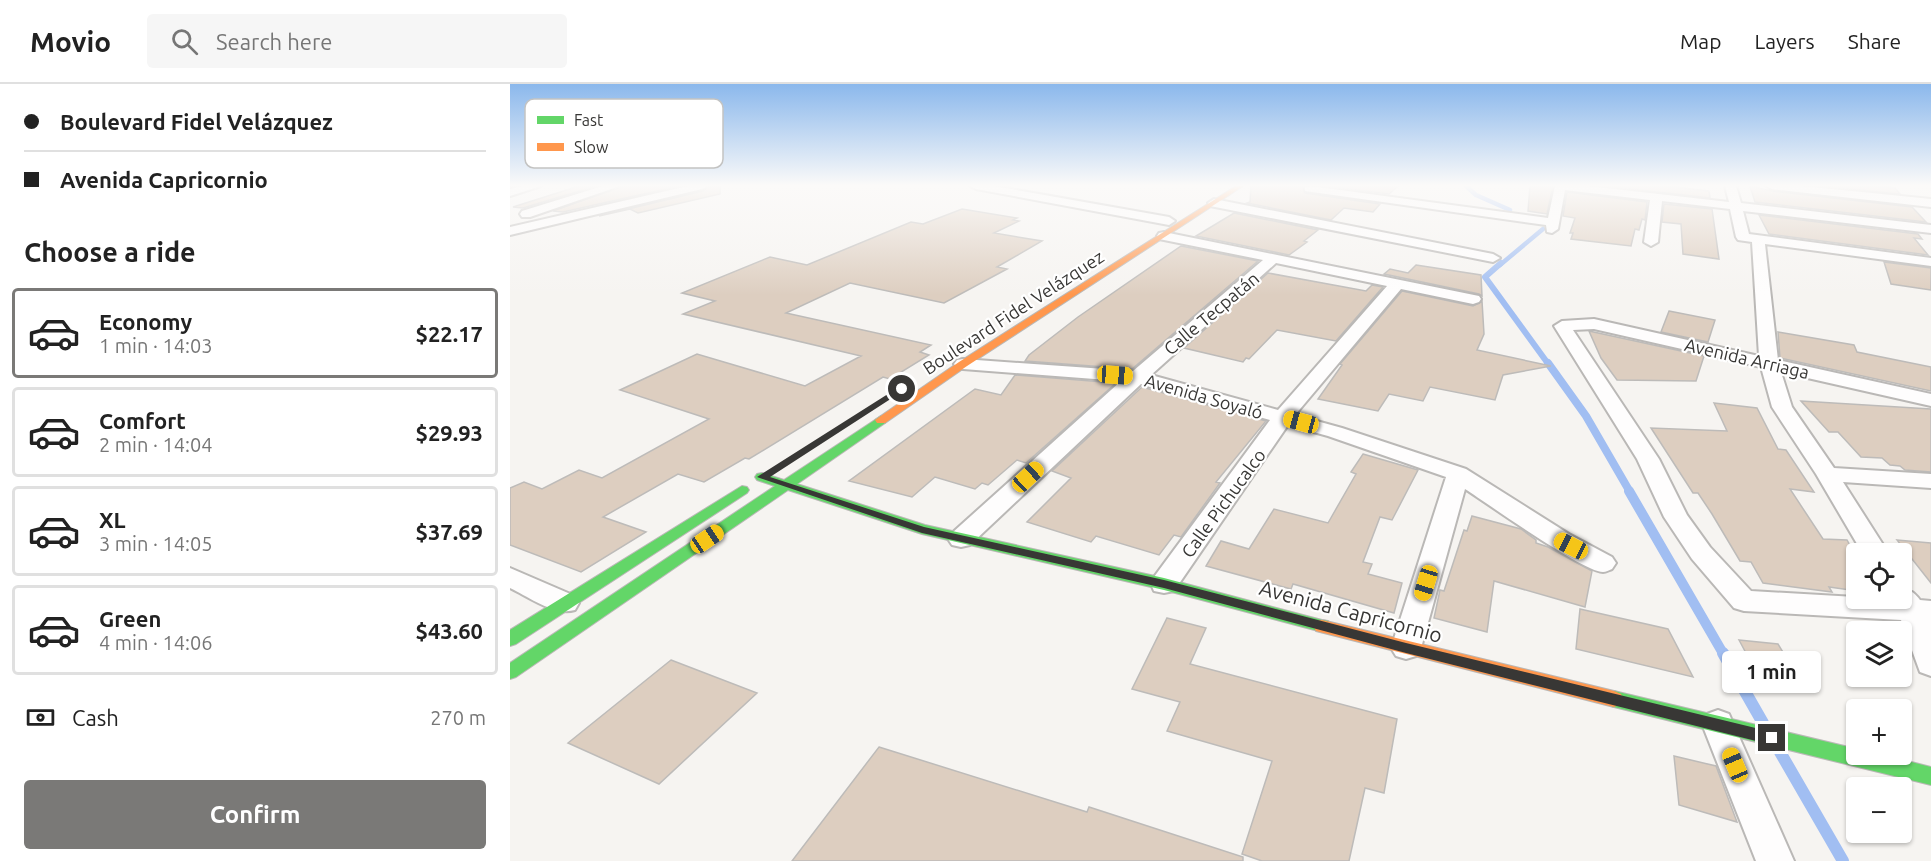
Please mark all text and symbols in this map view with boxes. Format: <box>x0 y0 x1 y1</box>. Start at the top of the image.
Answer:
search box <box>147 14 567 68</box>
icon: search <box>168 25 201 58</box>
text: Movio <box>30 26 111 57</box>
text: Search here <box>216 29 332 54</box>
text: Map <box>1680 29 1721 53</box>
text: Layers <box>1754 29 1815 53</box>
text: Share <box>1848 29 1901 53</box>
legend <box>525 99 723 168</box>
text: Boulevard Fidel Velázquez <box>60 109 333 134</box>
text: Fast <box>574 111 604 129</box>
text: Slow <box>574 138 609 156</box>
text: Avenida Capricornio <box>60 167 268 192</box>
text: Choose a ride <box>24 237 196 267</box>
street label: Boulevard Fidel Velázquez <box>919 246 1107 378</box>
street label: Calle Tecpatán <box>1160 268 1262 358</box>
icon: car <box>27 306 81 360</box>
text: Economy <box>99 309 192 334</box>
text: $22.17 <box>416 321 483 346</box>
text: 1 min · 14:03 <box>99 334 213 357</box>
street label: Avenida Arriaga <box>1683 334 1811 382</box>
car <box>1096 365 1134 385</box>
street label: Avenida Soyaló <box>1143 370 1265 422</box>
route start <box>888 375 915 402</box>
icon: car <box>27 405 81 459</box>
text: Comfort <box>99 408 186 433</box>
car <box>1281 409 1321 435</box>
text: $29.93 <box>416 420 483 445</box>
text: 2 min · 14:04 <box>99 433 213 456</box>
street label: Calle Pichucalco <box>1177 445 1269 561</box>
car <box>1009 458 1047 496</box>
icon: car <box>27 504 81 558</box>
text: XL <box>99 507 126 532</box>
text: $37.69 <box>416 519 483 544</box>
car <box>687 521 727 557</box>
car <box>1551 530 1591 562</box>
text: 3 min · 14:05 <box>99 532 213 555</box>
map controls <box>1846 543 1912 843</box>
button: locate <box>1846 543 1912 609</box>
car <box>1412 563 1440 603</box>
street label: Avenida Capricornio <box>1257 575 1445 647</box>
icon: car <box>27 603 81 657</box>
text: Green <box>99 606 161 631</box>
text: $43.60 <box>416 618 483 643</box>
button: layers <box>1846 621 1912 687</box>
text: 4 min · 14:06 <box>99 631 213 654</box>
callout: 1 min <box>1722 651 1822 693</box>
text: 1 min <box>1746 660 1797 683</box>
button: + <box>1846 699 1912 765</box>
icon: cash <box>24 701 57 734</box>
text: Cash <box>72 705 119 730</box>
text: 270 m <box>430 706 486 729</box>
route end <box>1758 724 1785 751</box>
car <box>1720 745 1750 785</box>
button: − <box>1846 777 1912 843</box>
button: Confirm <box>24 780 486 849</box>

